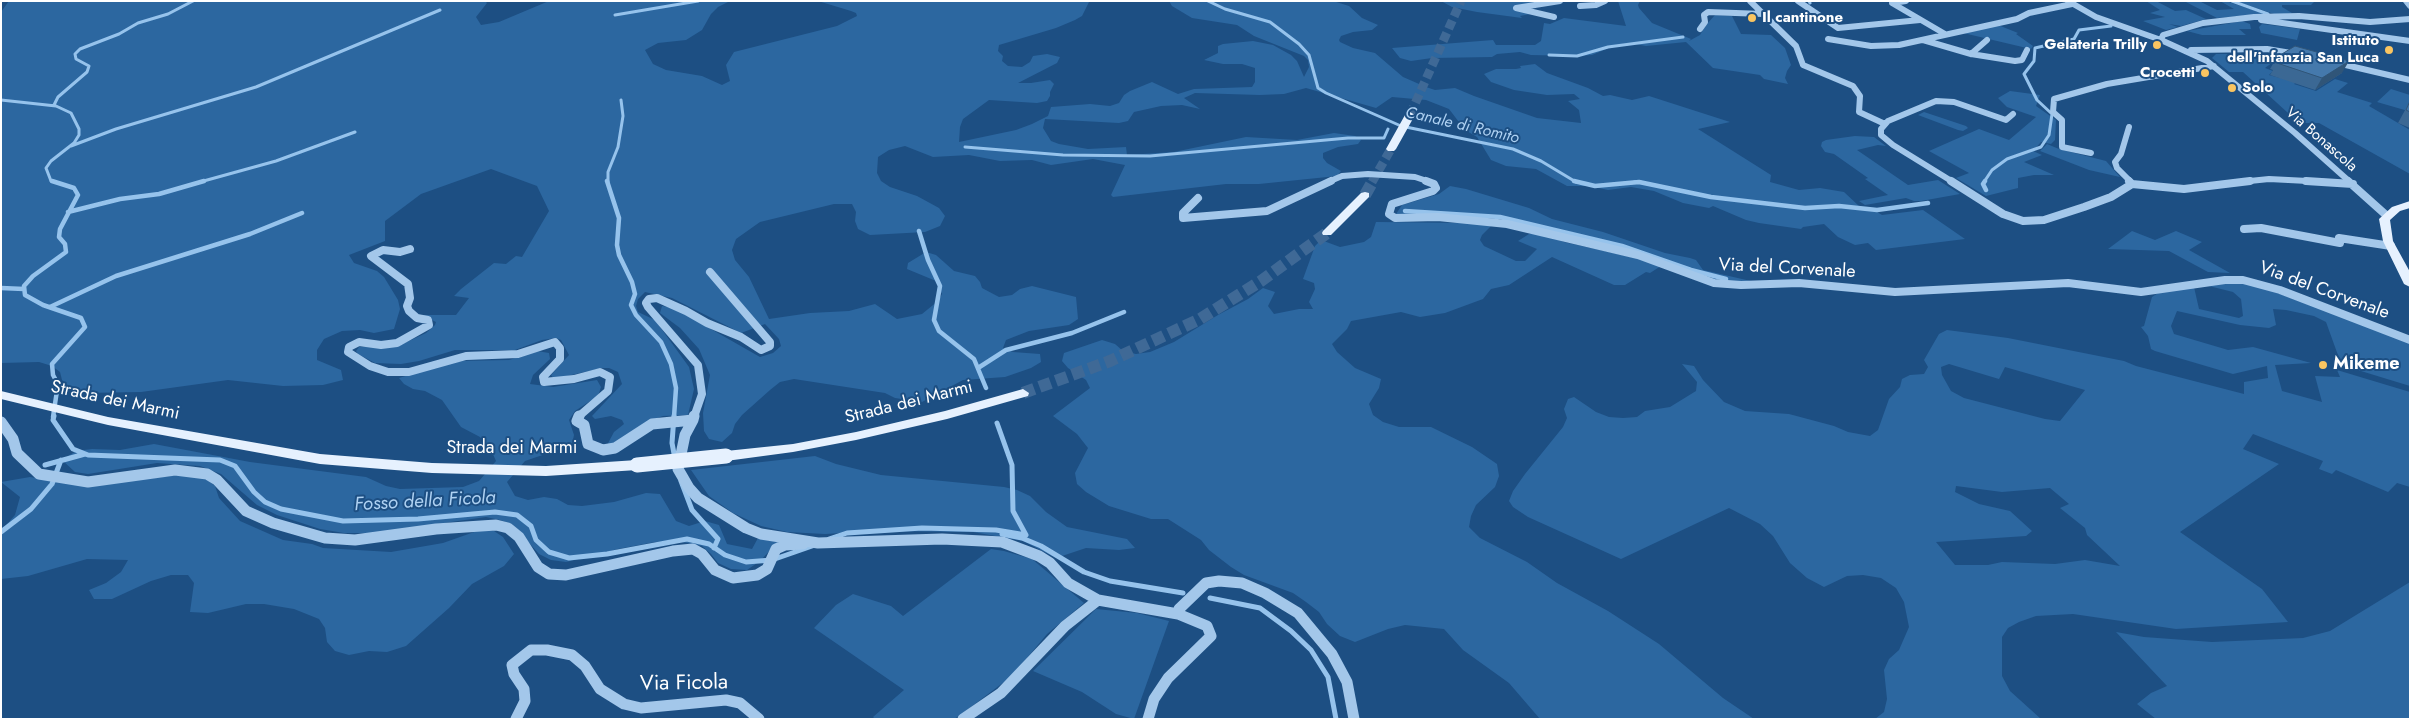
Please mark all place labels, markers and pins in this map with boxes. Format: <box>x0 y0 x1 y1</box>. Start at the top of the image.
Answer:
place label: Il cantinone <box>1762 9 1843 27</box>
marker: Il cantinone <box>1746 12 1758 24</box>
place label: Istituto dell'infanzia San Luca <box>2227 32 2379 67</box>
place label: Gelateria Trilly <box>2044 36 2147 54</box>
marker: Gelateria Trilly <box>2151 39 2163 51</box>
marker: Istituto dell'infanzia San Luca <box>2383 44 2395 56</box>
place label: Crocetti <box>2140 64 2195 82</box>
marker: Crocetti <box>2199 67 2211 79</box>
place label: Solo <box>2242 79 2273 97</box>
marker: Solo <box>2226 82 2238 94</box>
place label: Mikeme <box>2333 354 2400 376</box>
marker: Mikeme <box>2317 359 2329 371</box>

